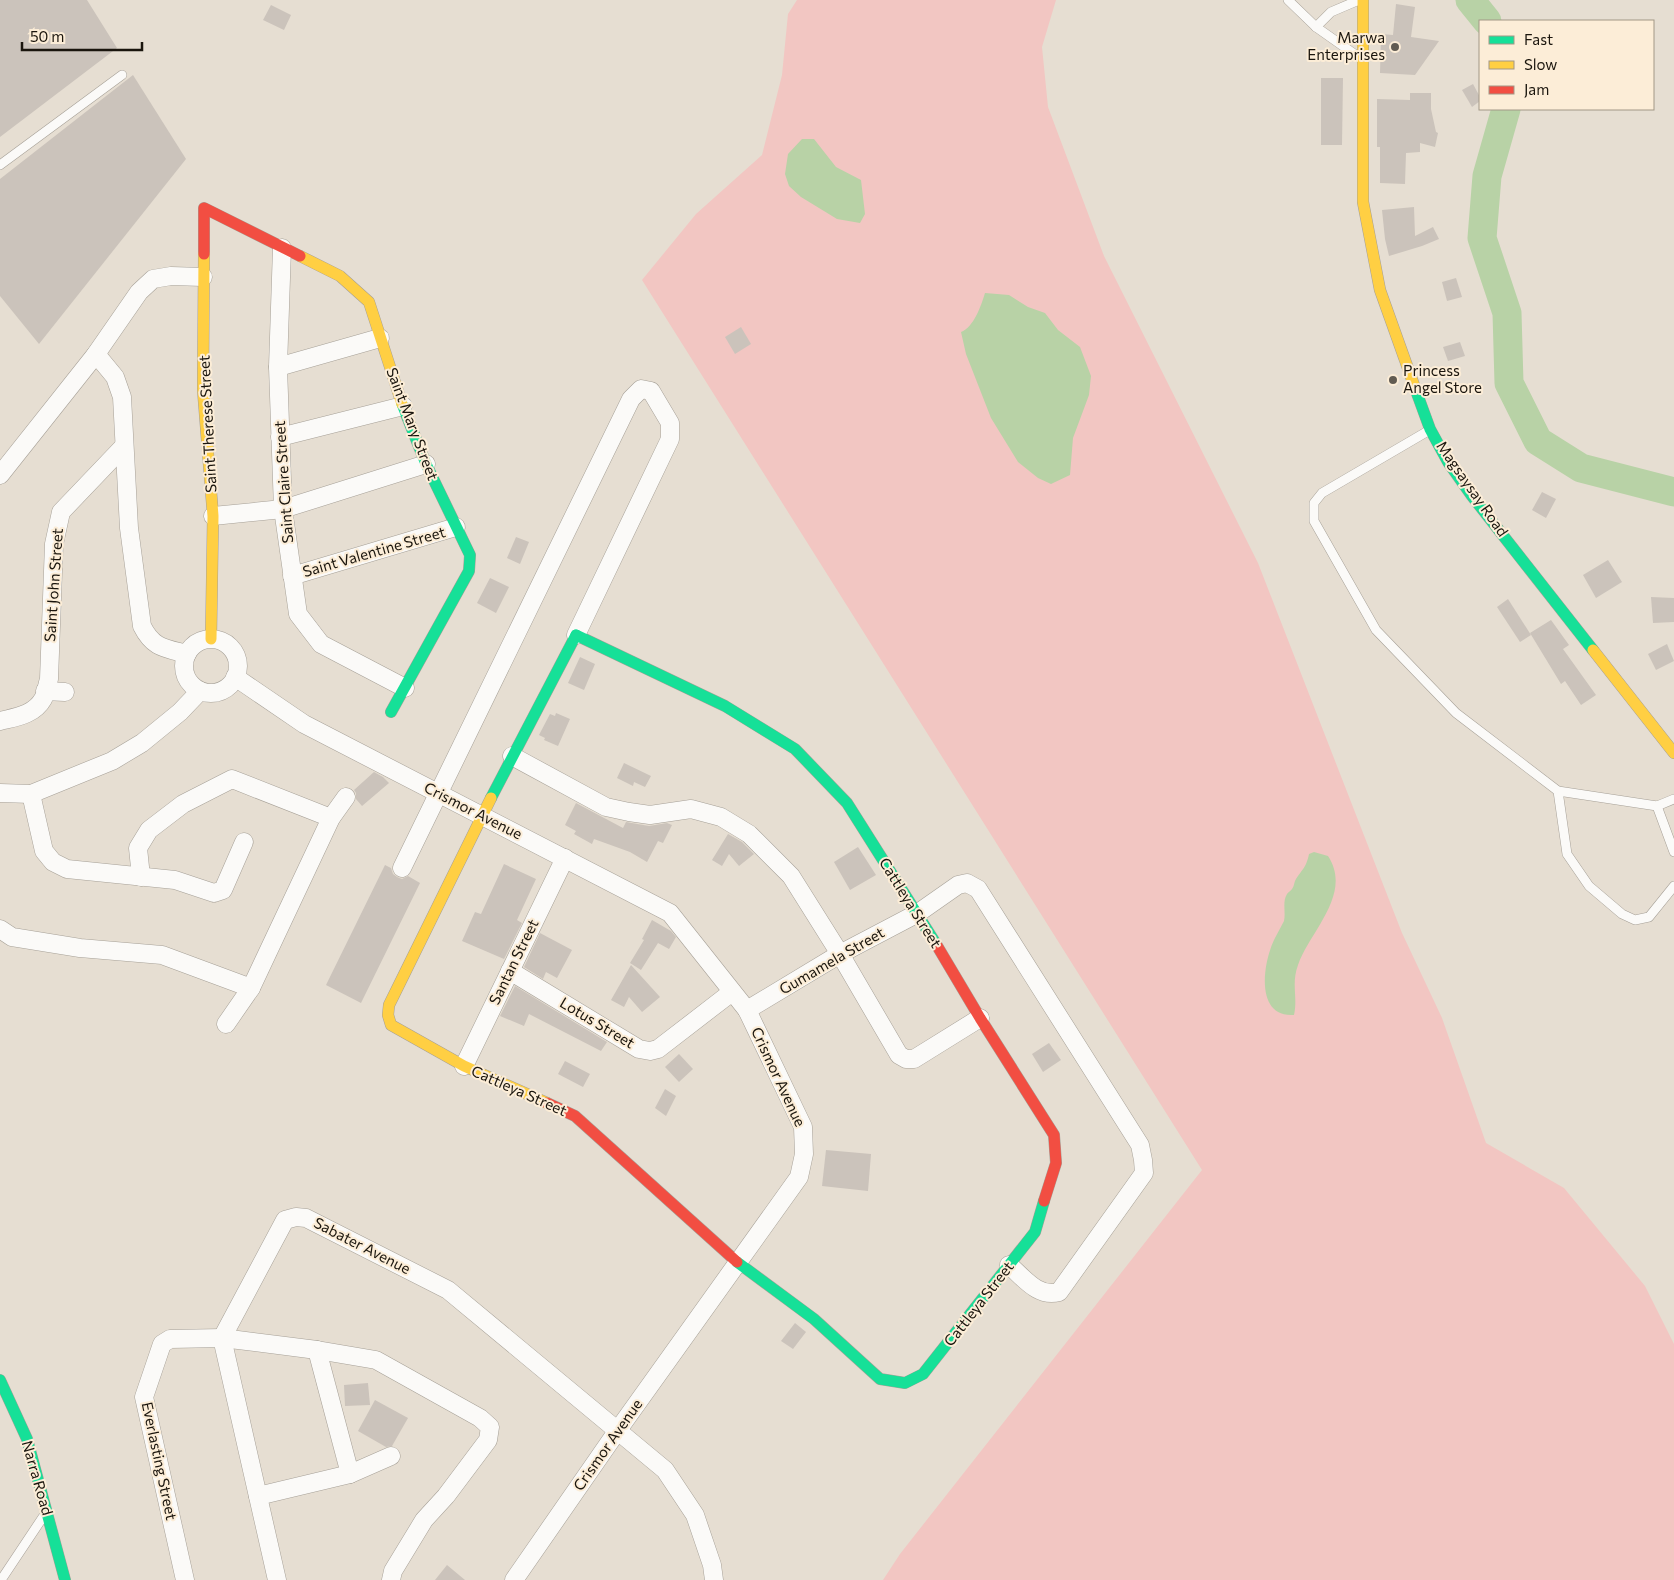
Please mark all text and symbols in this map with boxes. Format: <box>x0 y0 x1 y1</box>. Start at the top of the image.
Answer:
scale bar <box>22 20 142 52</box>
legend <box>1479 20 1654 110</box>
text: 50 m <box>30 27 64 45</box>
place label: Marwa Enterprises <box>1307 28 1385 63</box>
text: Fast <box>1524 30 1553 48</box>
marker: Marwa Enterprises <box>1389 41 1401 53</box>
text: Slow <box>1524 55 1557 73</box>
text: Jam <box>1524 80 1549 98</box>
street label: Saint Therese Street <box>194 355 220 493</box>
place label: Princess Angel Store <box>1403 361 1482 396</box>
street label: Saint Mary Street <box>383 365 443 483</box>
marker: Princess Angel Store <box>1387 374 1399 386</box>
street label: Saint Claire Street <box>270 420 296 544</box>
street label: Magsaysay Road <box>1433 437 1512 540</box>
street label: Saint Valentine Street <box>300 522 447 580</box>
street label: Saint John Street <box>40 527 66 642</box>
street label: Crismor Avenue <box>421 778 526 843</box>
street label: Cattleya Street <box>876 854 946 951</box>
street label: Santan Street <box>485 916 542 1007</box>
street label: Gumamela Street <box>776 923 887 997</box>
street label: Lotus Street <box>557 993 638 1052</box>
street label: Crismor Avenue <box>748 1024 810 1129</box>
street label: Cattleya Street <box>469 1061 570 1119</box>
street label: Sabater Avenue <box>311 1213 414 1277</box>
street label: Cattleya Street <box>940 1257 1017 1349</box>
street label: Crismor Avenue <box>569 1395 646 1494</box>
street label: Everlasting Street <box>139 1400 181 1522</box>
street label: Narra Road <box>19 1438 57 1517</box>

